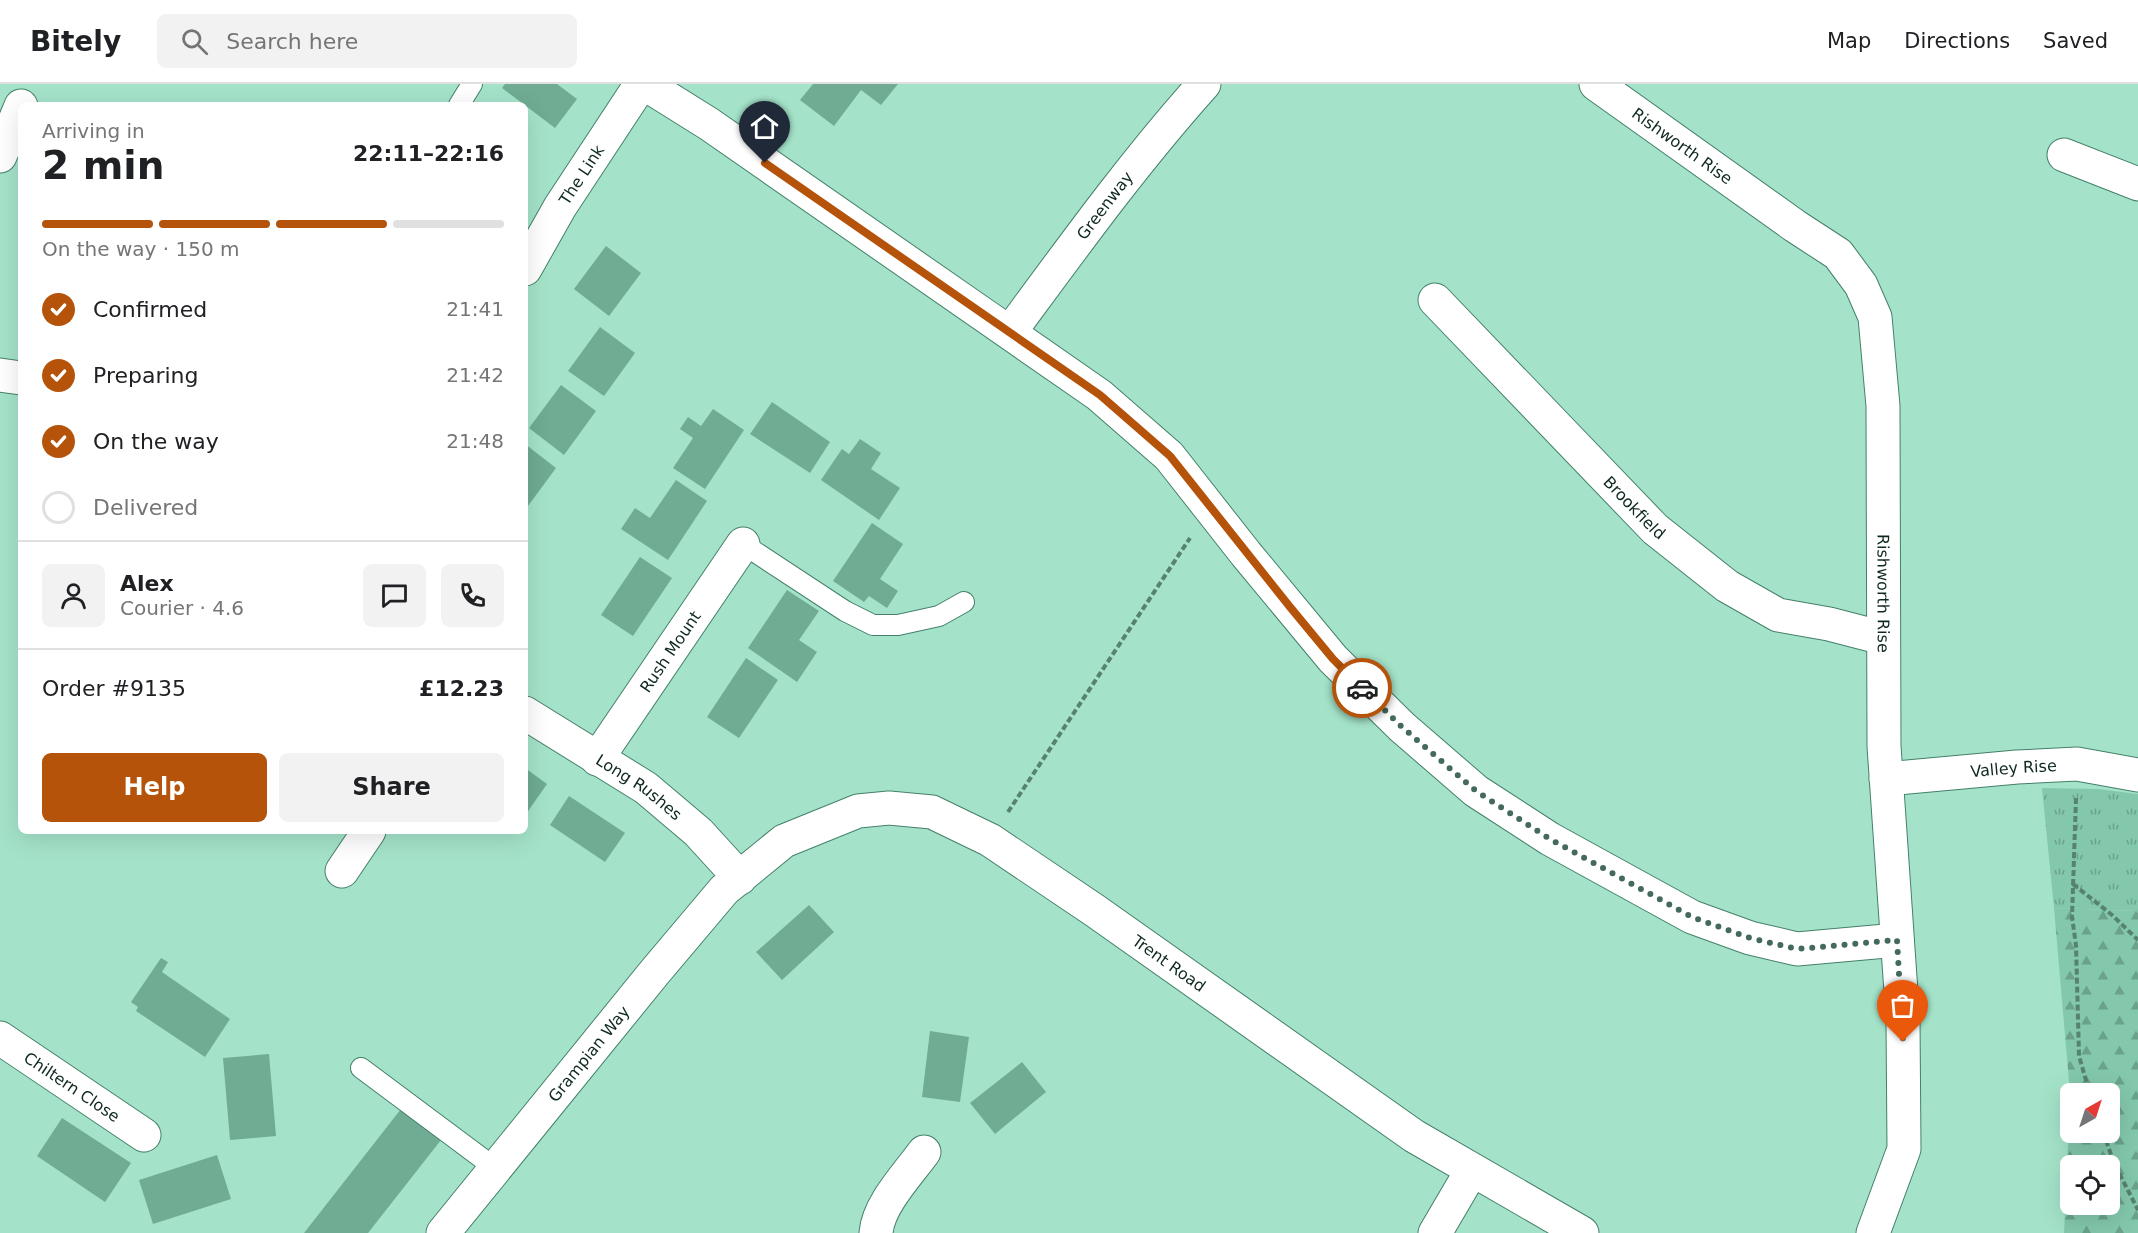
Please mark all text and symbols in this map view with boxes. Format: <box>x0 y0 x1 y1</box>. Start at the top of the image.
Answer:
search box <box>157 14 577 68</box>
text: Bitely <box>30 25 121 58</box>
icon: search <box>178 25 211 58</box>
text: Search here <box>226 29 358 54</box>
text: Map <box>1827 29 1871 53</box>
text: Directions <box>1904 29 2010 53</box>
text: Saved <box>2043 29 2108 53</box>
pin <box>739 101 790 163</box>
street label: Rishworth Rise <box>1628 104 1736 188</box>
icon: home <box>748 110 781 143</box>
text: Arriving in <box>42 119 145 143</box>
text: 22:11–22:16 <box>353 141 504 166</box>
street label: The Link <box>555 141 609 209</box>
text: 2 min <box>42 143 164 188</box>
street label: Greenway <box>1073 168 1137 244</box>
text: On the way · 150 m <box>42 237 240 261</box>
icon: check <box>42 293 75 326</box>
text: Confirmed <box>93 297 207 322</box>
text: 21:41 <box>446 297 504 321</box>
icon: check <box>42 359 75 392</box>
text: Preparing <box>93 363 199 388</box>
text: 21:42 <box>446 363 504 387</box>
icon: check <box>42 425 75 458</box>
text: On the way <box>93 429 219 454</box>
text: 21:48 <box>446 429 504 453</box>
street label: Brookfield <box>1599 472 1669 544</box>
text: Delivered <box>93 495 198 520</box>
street label: Rishworth Rise <box>1873 534 1893 653</box>
button: person <box>42 564 105 627</box>
button: chat <box>363 564 426 627</box>
button: phone <box>441 564 504 627</box>
text: Alex <box>120 571 174 596</box>
text: Courier · 4.6 <box>120 596 244 620</box>
street label: Rush Mount <box>636 607 705 696</box>
courier <box>1332 658 1392 718</box>
icon: car <box>1346 672 1379 705</box>
text: Order #9135 <box>42 676 186 701</box>
text: £12.23 <box>419 676 504 701</box>
street label: Long Rushes <box>592 750 686 824</box>
button: Help <box>42 753 267 822</box>
button: Share <box>279 753 504 822</box>
street label: Valley Rise <box>1970 756 2057 781</box>
street label: Trent Road <box>1128 931 1209 996</box>
pin <box>1877 980 1928 1042</box>
icon: bag <box>1886 989 1919 1022</box>
street label: Grampian Way <box>544 1002 634 1106</box>
street label: Chiltern Close <box>20 1048 123 1126</box>
north arrow <box>2060 1083 2120 1143</box>
map controls <box>2060 1083 2120 1215</box>
button: locate <box>2060 1155 2120 1215</box>

